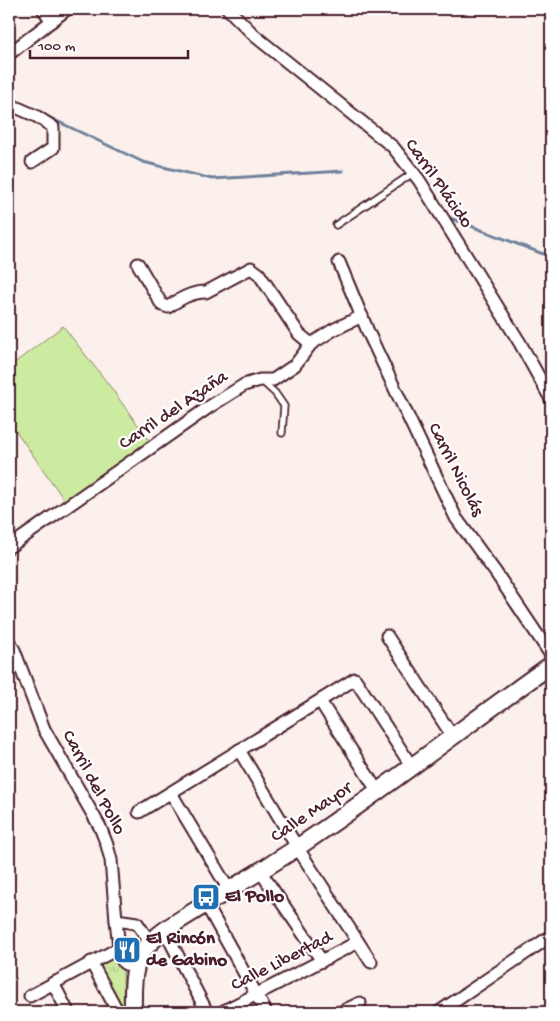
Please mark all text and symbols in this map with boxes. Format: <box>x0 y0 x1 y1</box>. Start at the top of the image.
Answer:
scale bar <box>30 28 188 60</box>
text: 100 m <box>37 38 76 56</box>
street label: Carril Plácido <box>399 135 477 233</box>
street label: Carril del Azaña <box>115 365 234 456</box>
street label: Carril Nicolás <box>422 419 489 521</box>
street label: Carril del Pollo <box>56 727 130 839</box>
street label: Calle Mayor <box>267 776 359 849</box>
bus stop icon: El Pollo <box>191 882 221 912</box>
place label: El Pollo <box>225 886 284 909</box>
street label: Calle Libertad <box>228 926 338 997</box>
place label: El Rincón de Gabino <box>146 928 227 973</box>
restaurant icon: El Rincón de Gabino <box>112 935 142 965</box>

